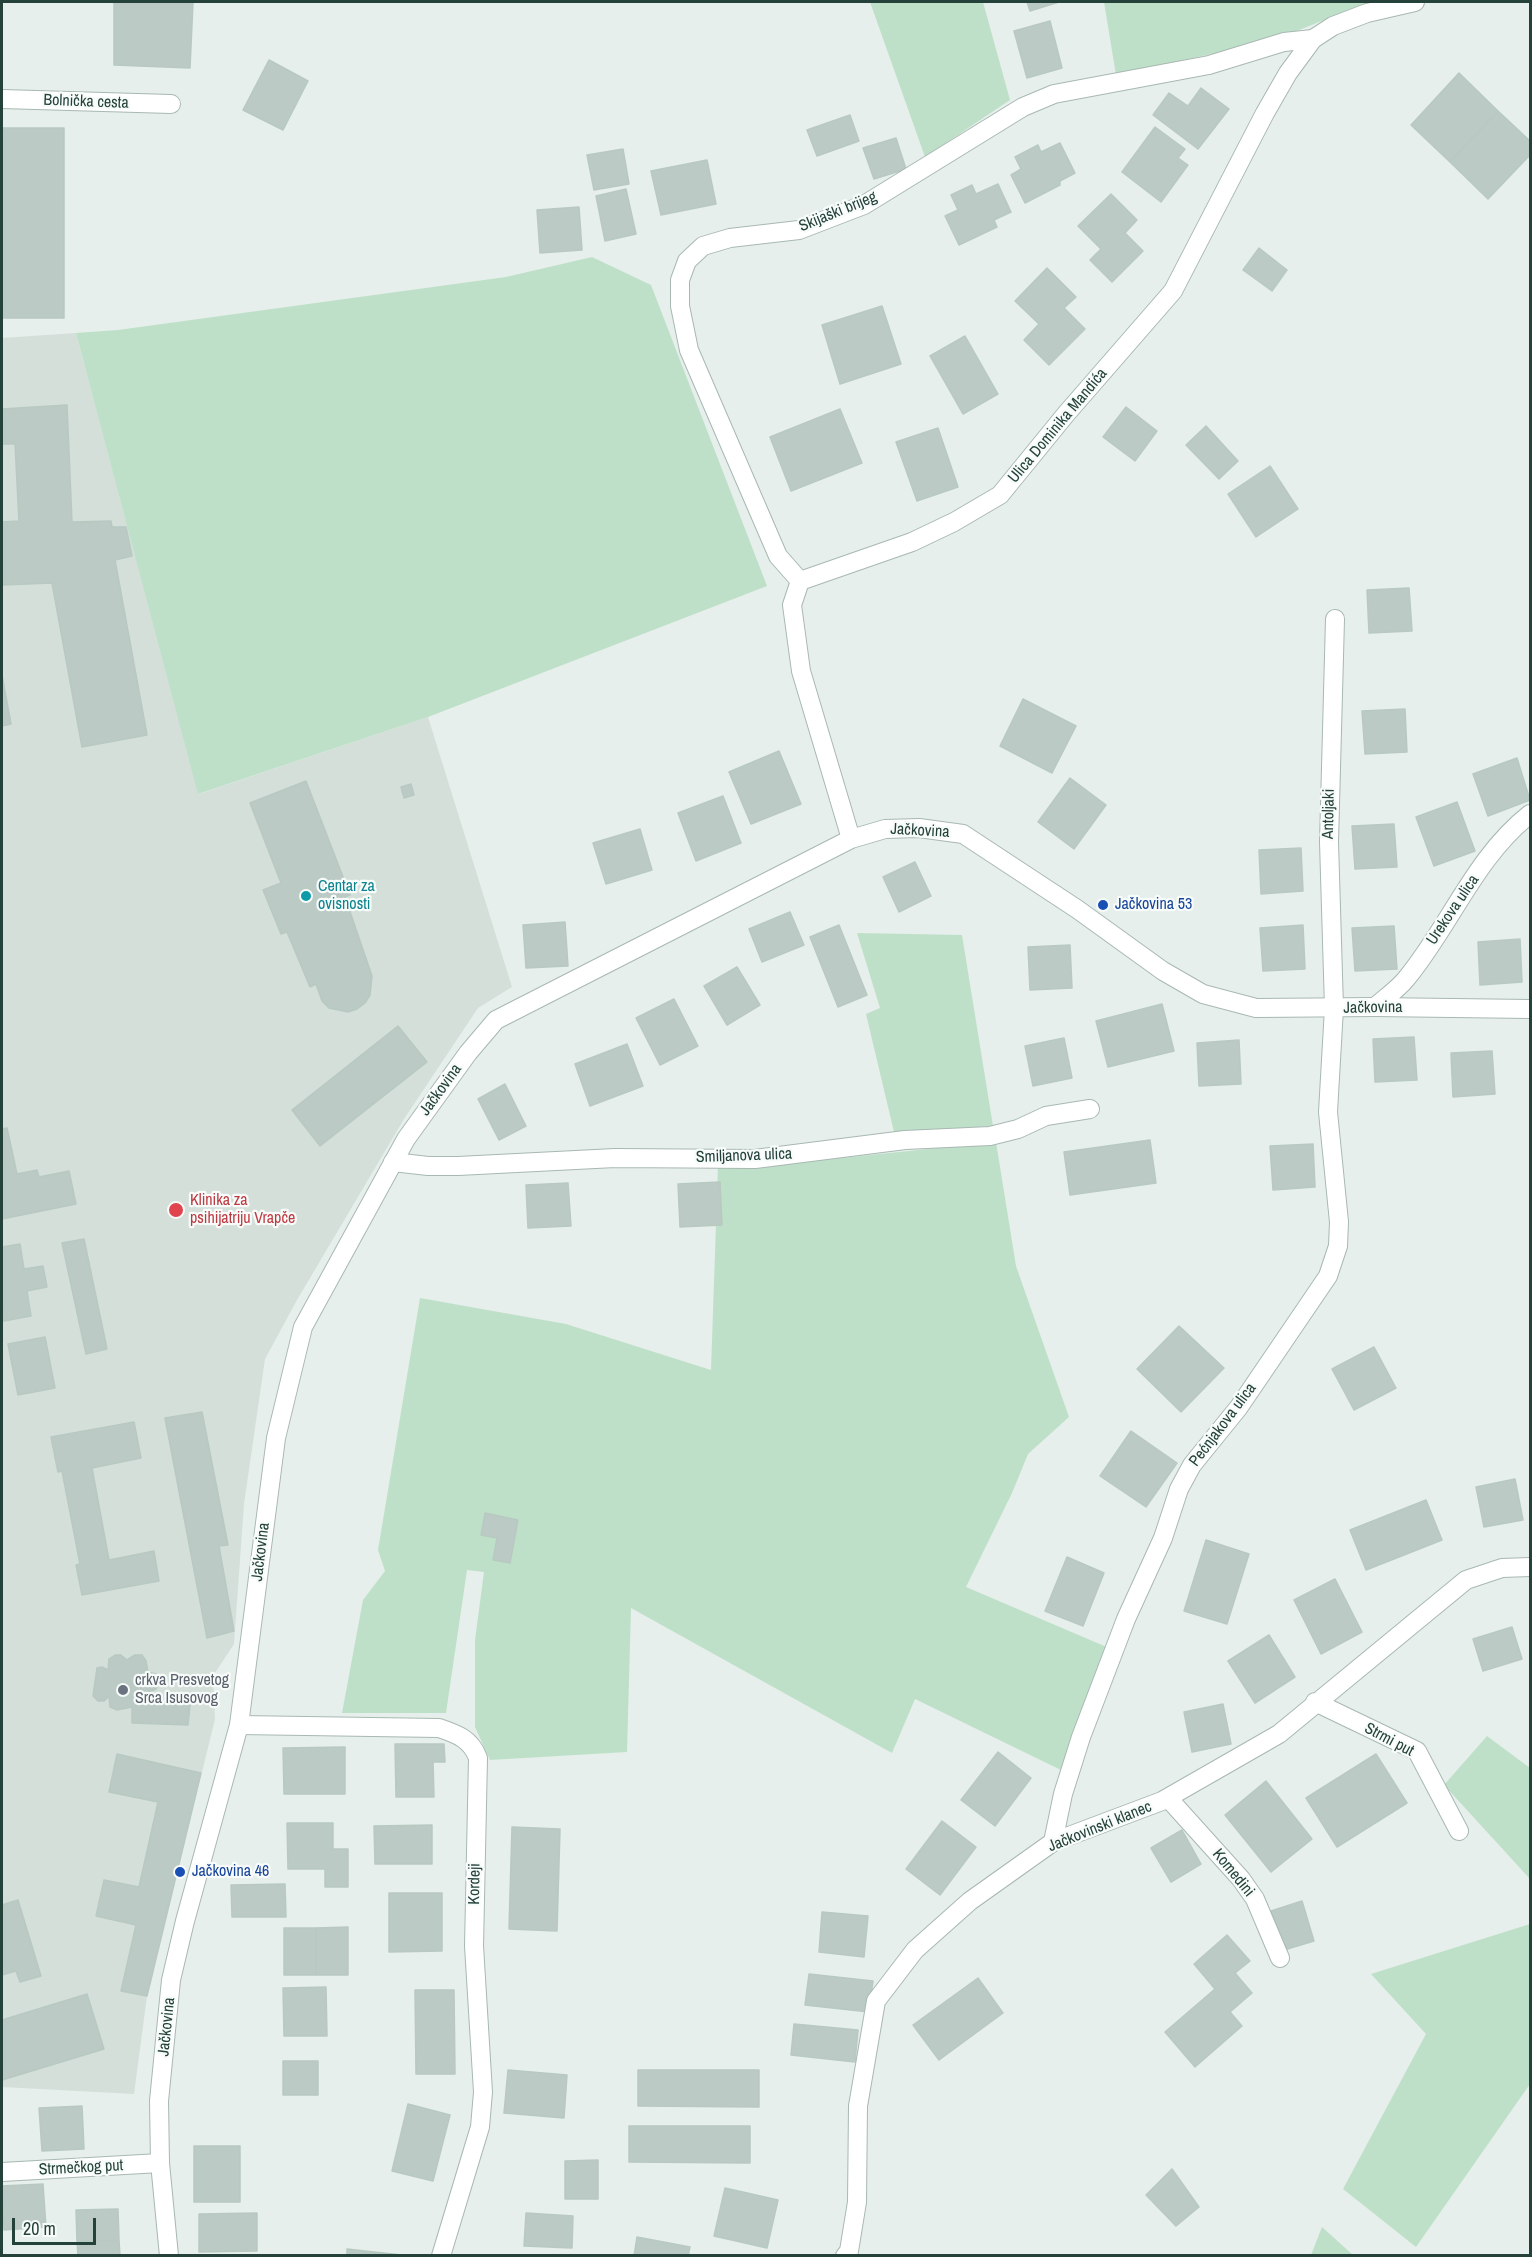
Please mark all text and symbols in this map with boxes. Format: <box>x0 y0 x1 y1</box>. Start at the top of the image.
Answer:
street label: Bolnička cesta <box>43 91 129 113</box>
street label: Skijaški brijeg <box>796 188 880 236</box>
street label: Ulica Dominika Mandića <box>1004 365 1112 487</box>
street label: Antoljaki <box>1319 789 1339 839</box>
street label: Jačkovina <box>890 820 950 842</box>
street label: Urekova ulica <box>1423 871 1483 949</box>
place label: Centar za ovisnosti <box>318 877 375 915</box>
marker: Centar za ovisnosti <box>299 889 313 903</box>
place label: Jačkovina 53 <box>1115 895 1192 915</box>
marker: Jačkovina 53 <box>1096 898 1110 912</box>
street label: Jačkovina <box>1343 998 1403 1018</box>
street label: Jačkovina <box>416 1060 466 1120</box>
street label: Smiljanova ulica <box>696 1145 792 1167</box>
place label: Klinika za psihijatriju Vrapče <box>190 1191 295 1229</box>
marker: Klinika za psihijatriju Vrapče <box>167 1201 185 1219</box>
street label: Pećnjakova ulica <box>1185 1380 1261 1470</box>
street label: Jačkovina <box>248 1522 274 1582</box>
place label: crkva Presvetog Srca Isusovog <box>135 1671 229 1709</box>
marker: crkva Presvetog Srca Isusovog <box>116 1683 130 1697</box>
street label: Strmi put <box>1361 1719 1417 1761</box>
street label: Jačkovinski klanec <box>1045 1797 1155 1857</box>
street label: Komedini <box>1208 1845 1258 1901</box>
place label: Jačkovina 46 <box>192 1862 269 1882</box>
street label: Kordeji <box>465 1863 485 1905</box>
marker: Jačkovina 46 <box>173 1865 187 1879</box>
street label: Jačkovina <box>154 1997 180 2057</box>
street label: Strmečkog put <box>38 2156 124 2180</box>
scale bar <box>15 2206 99 2244</box>
text: 20 m <box>23 2216 56 2241</box>

